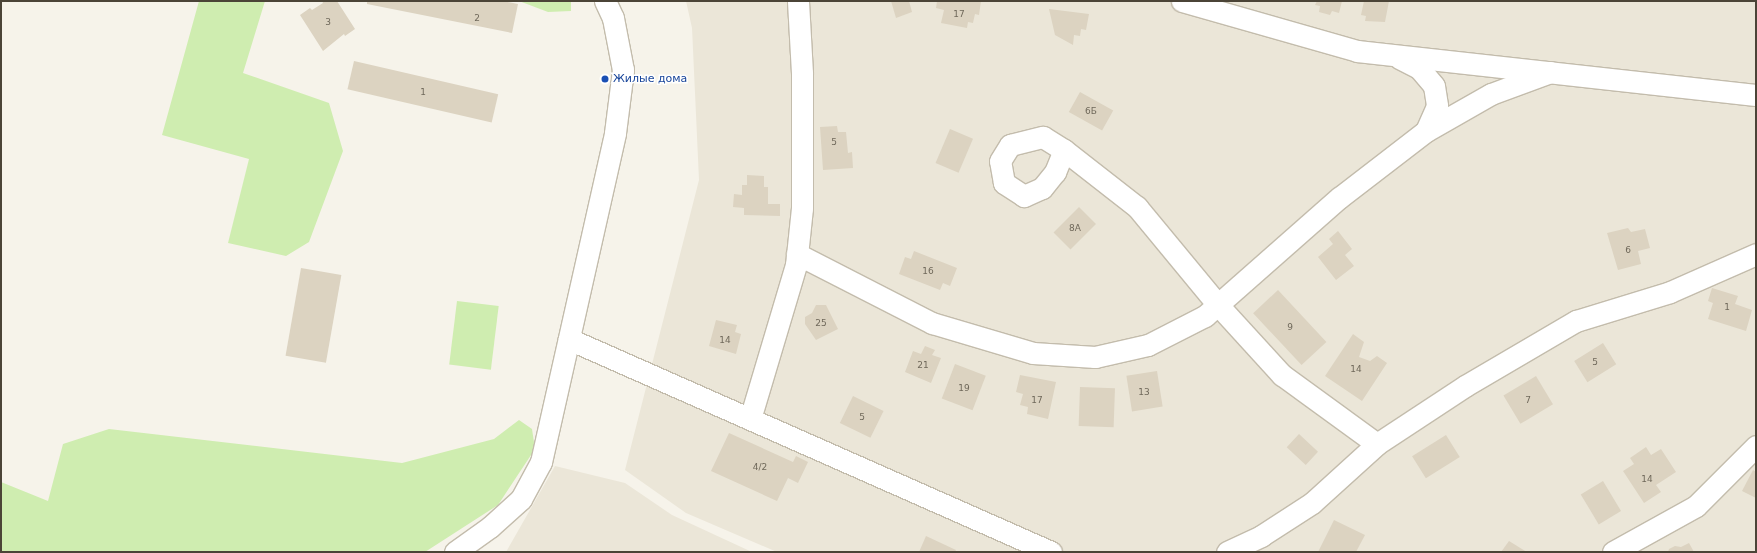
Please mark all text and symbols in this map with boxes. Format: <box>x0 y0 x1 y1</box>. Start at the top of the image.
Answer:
house number: 17 <box>953 9 965 19</box>
house number: 2 <box>474 13 480 23</box>
house number: 3 <box>325 17 331 27</box>
place label: Жилые дома <box>613 72 687 86</box>
marker: Жилые дома <box>600 74 610 84</box>
house number: 1 <box>420 87 426 97</box>
house number: 6Б <box>1085 106 1097 116</box>
house number: 5 <box>831 137 837 147</box>
house number: 8А <box>1069 223 1081 233</box>
house number: 6 <box>1625 245 1631 255</box>
house number: 16 <box>922 266 934 276</box>
house number: 1 <box>1724 302 1730 312</box>
house number: 25 <box>815 318 827 328</box>
house number: 9 <box>1287 322 1293 332</box>
house number: 14 <box>719 335 731 345</box>
house number: 5 <box>1592 357 1598 367</box>
house number: 21 <box>917 360 929 370</box>
house number: 14 <box>1350 364 1362 374</box>
house number: 19 <box>958 383 970 393</box>
house number: 13 <box>1138 387 1150 397</box>
house number: 17 <box>1031 395 1043 405</box>
house number: 7 <box>1525 395 1531 405</box>
house number: 5 <box>859 412 865 422</box>
house number: 4/2 <box>753 462 767 472</box>
house number: 14 <box>1641 474 1653 484</box>

